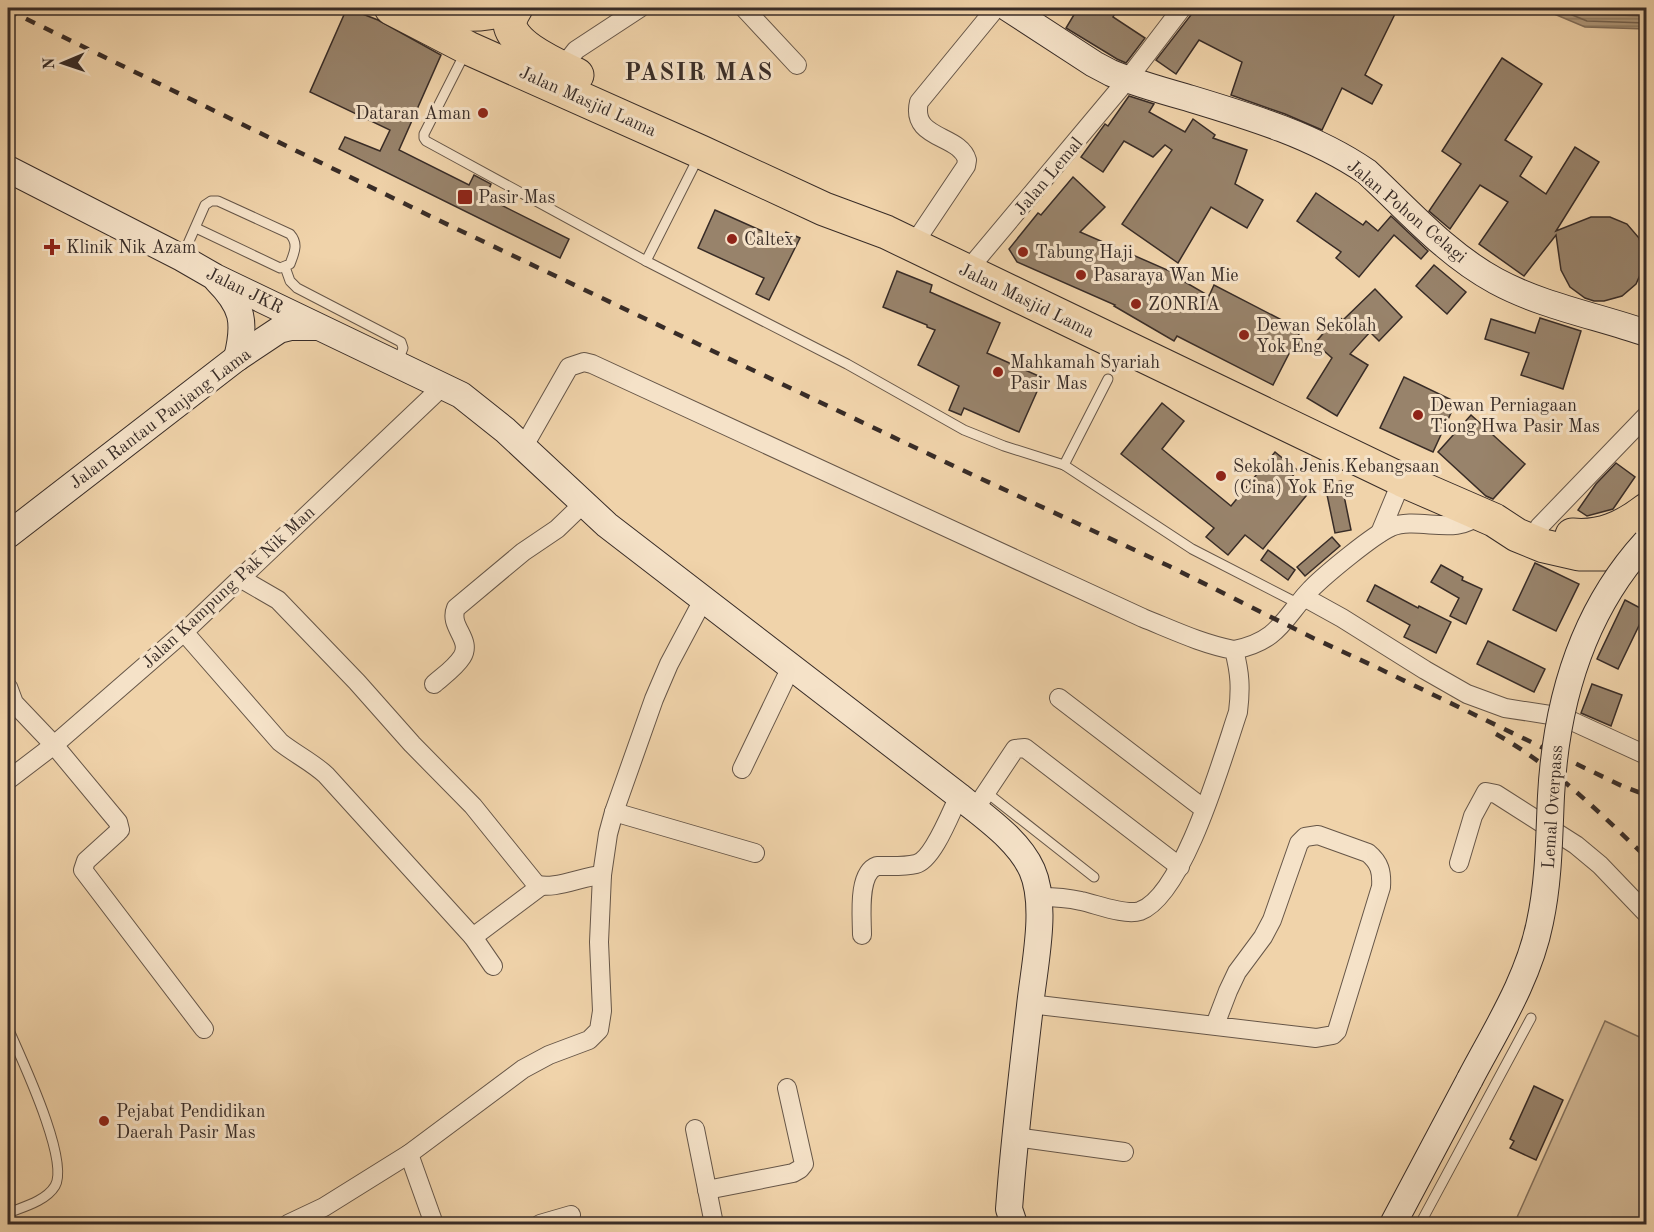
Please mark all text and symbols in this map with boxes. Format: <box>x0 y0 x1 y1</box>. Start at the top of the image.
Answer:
north arrow <box>33 33 93 93</box>
text: N <box>42 56 58 70</box>
district label: PASIR MAS <box>624 62 774 86</box>
street label: Jalan Masjid Lama <box>516 64 659 140</box>
place label: Dataran Aman <box>355 105 471 123</box>
marker: Dataran Aman <box>476 106 490 120</box>
street label: Jalan Lemal <box>1011 134 1086 219</box>
street label: Jalan Pohon Celagi <box>1343 157 1470 267</box>
marker: Pasir Mas <box>456 188 474 206</box>
place label: Pasir Mas <box>478 189 555 207</box>
place label: Caltex <box>744 231 794 249</box>
marker: Caltex <box>725 232 739 246</box>
marker: Klinik Nik Azam <box>43 238 61 256</box>
place label: Klinik Nik Azam <box>66 239 196 257</box>
place label: Tabung Haji <box>1035 244 1133 262</box>
marker: Tabung Haji <box>1016 245 1030 259</box>
street label: Jalan Masjid Lama <box>956 260 1097 341</box>
street label: Jalan JKR <box>203 265 286 317</box>
place label: Pasaraya Wan Mie <box>1093 267 1239 285</box>
marker: Pasaraya Wan Mie <box>1074 268 1088 282</box>
place label: ZONRIA <box>1148 296 1220 314</box>
marker: ZONRIA <box>1129 297 1143 311</box>
place label: Dewan Sekolah Yok Eng <box>1256 317 1377 356</box>
marker: Dewan Sekolah Yok Eng <box>1237 328 1251 342</box>
street label: Jalan Rantau Panjang Lama <box>67 345 255 493</box>
place label: Mahkamah Syariah Pasir Mas <box>1010 354 1160 393</box>
marker: Mahkamah Syariah Pasir Mas <box>991 365 1005 379</box>
place label: Dewan Perniagaan Tiong Hwa Pasir Mas <box>1430 397 1600 436</box>
marker: Dewan Perniagaan Tiong Hwa Pasir Mas <box>1411 408 1425 422</box>
place label: Sekolah Jenis Kebangsaan (Cina) Yok Eng <box>1233 458 1440 497</box>
marker: Sekolah Jenis Kebangsaan (Cina) Yok Eng <box>1214 469 1228 483</box>
street label: Jalan Kampung Pak Nik Man <box>139 503 319 672</box>
street label: Lemal Overpass <box>1540 744 1566 870</box>
place label: Pejabat Pendidikan Daerah Pasir Mas <box>116 1103 266 1142</box>
marker: Pejabat Pendidikan Daerah Pasir Mas <box>97 1114 111 1128</box>

